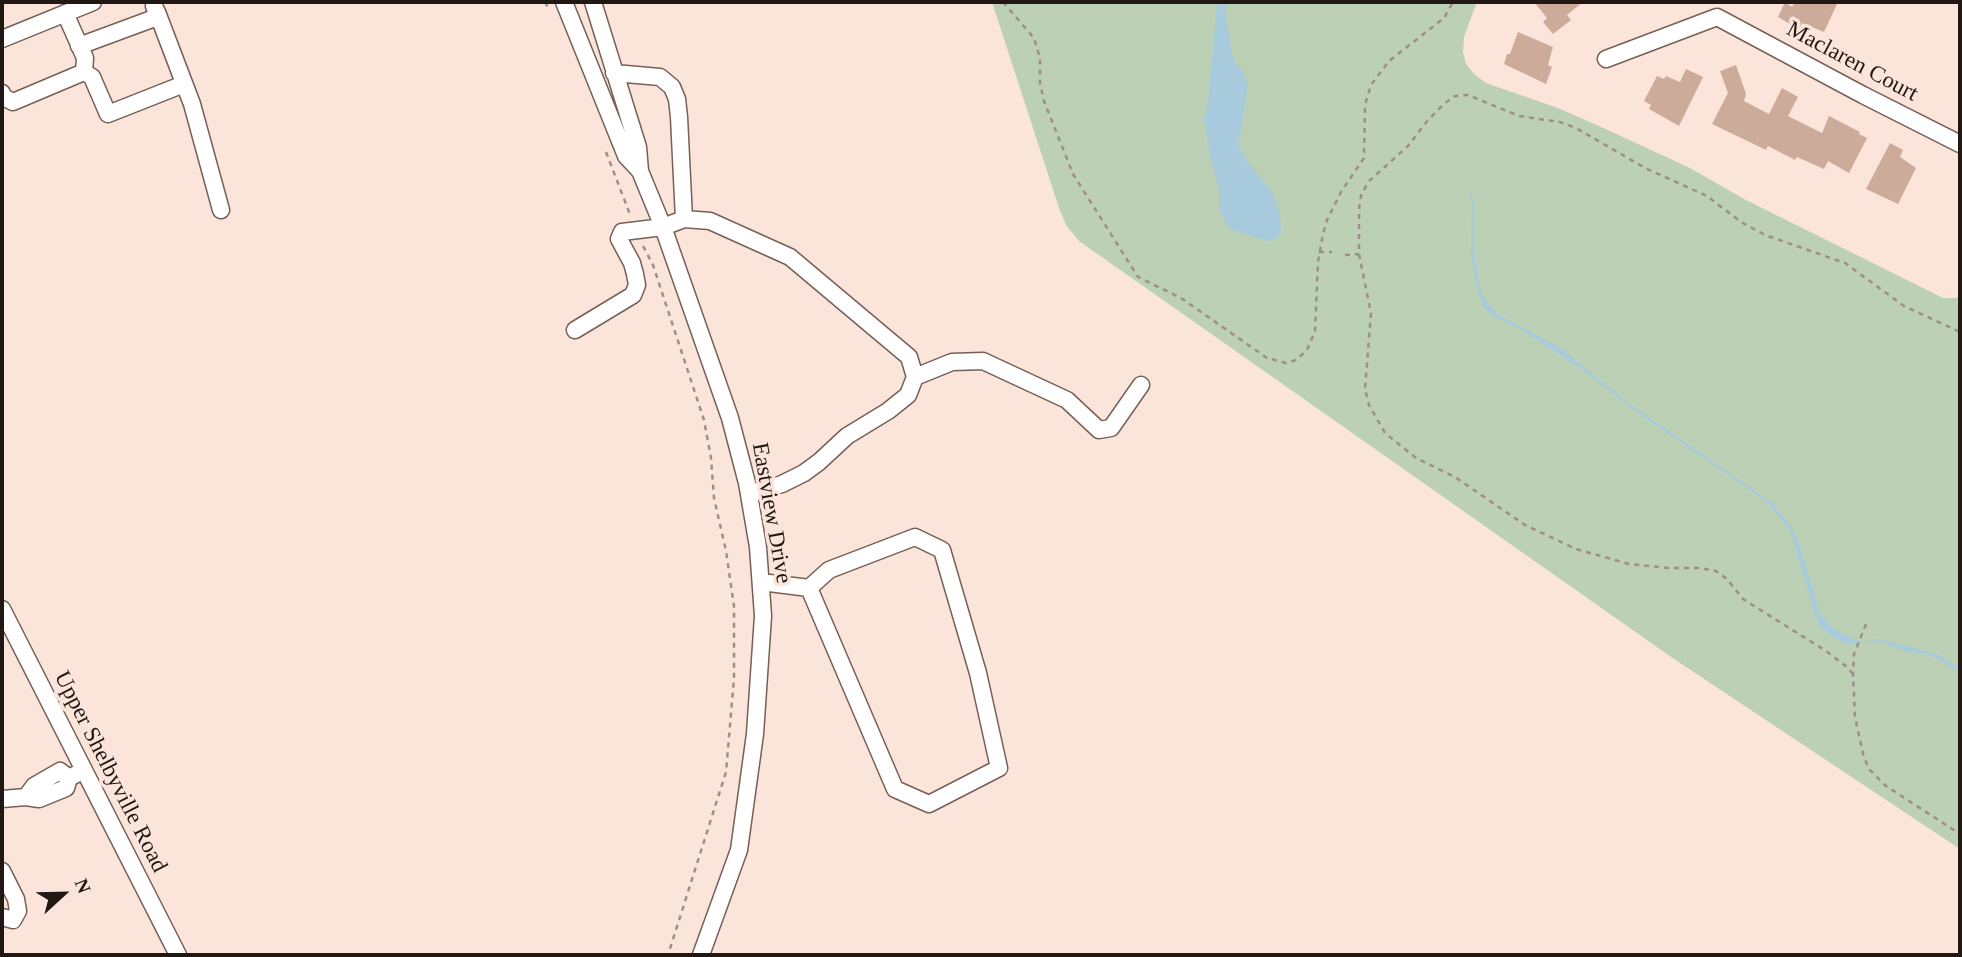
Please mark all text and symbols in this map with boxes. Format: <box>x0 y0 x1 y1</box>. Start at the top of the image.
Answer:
street label: Maclaren Court <box>1782 16 1922 108</box>
street label: Eastview Drive <box>745 440 797 586</box>
street label: Upper Shelbyville Road <box>47 667 173 877</box>
north arrow <box>28 859 98 929</box>
text: N <box>71 876 95 896</box>

